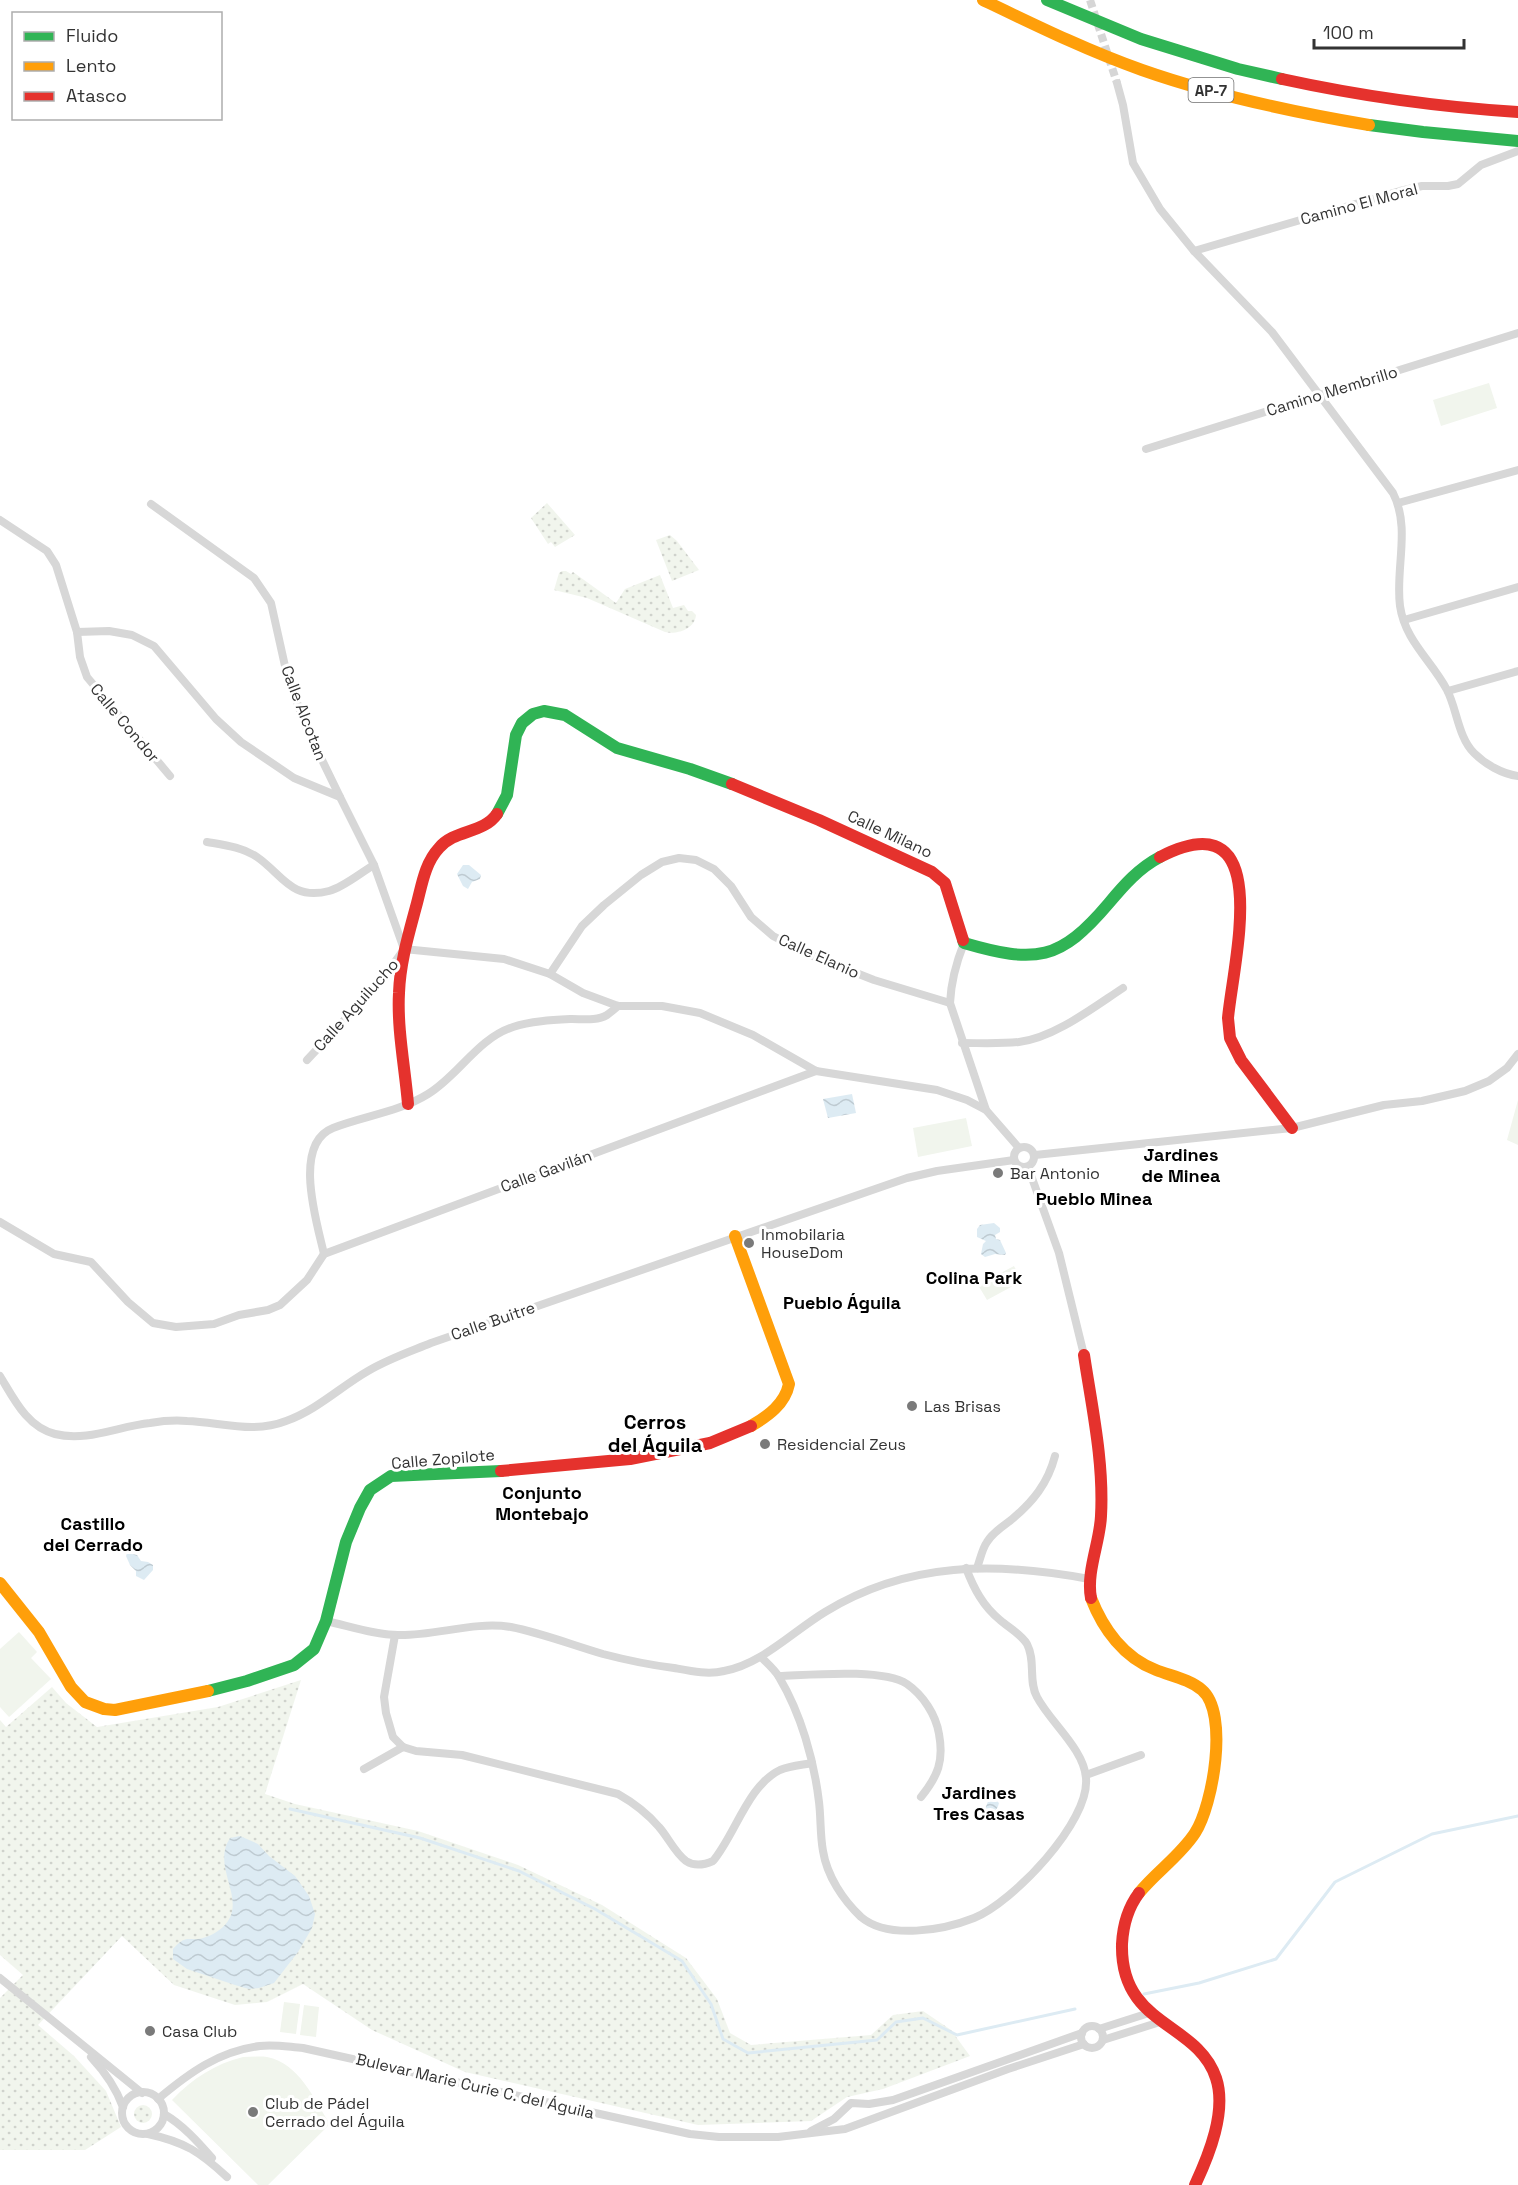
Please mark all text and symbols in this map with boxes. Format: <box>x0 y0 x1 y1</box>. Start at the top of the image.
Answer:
legend <box>12 12 222 120</box>
scale bar <box>1314 12 1464 50</box>
text: 100 m <box>1323 21 1374 44</box>
text: Fluido <box>66 24 118 47</box>
text: Lento <box>66 54 116 77</box>
road number: AP-7 <box>1188 78 1234 102</box>
text: Atasco <box>66 84 127 107</box>
street label: Camino El Moral <box>1298 178 1420 230</box>
street label: Camino Membrillo <box>1264 361 1400 421</box>
street label: Calle Alcotan <box>276 662 332 764</box>
street label: Calle Condor <box>86 679 164 767</box>
street label: Calle Milano <box>844 805 936 863</box>
street label: Calle Elanio <box>775 929 863 983</box>
street label: Calle Aguilucho <box>309 954 403 1056</box>
district label: Jardines de Minea <box>1142 1143 1221 1187</box>
street label: Calle Gavilán <box>497 1145 595 1197</box>
place label: Bar Antonio <box>1010 1163 1100 1184</box>
marker: Bar Antonio <box>991 1166 1005 1180</box>
district label: Pueblo Minea <box>1036 1187 1153 1210</box>
place label: Inmobilaria HouseDom <box>761 1224 845 1263</box>
marker: Inmobilaria HouseDom <box>742 1236 756 1250</box>
district label: Colina Park <box>926 1266 1022 1289</box>
district label: Pueblo Águila <box>783 1291 902 1314</box>
street label: Calle Buitre <box>448 1297 538 1345</box>
place label: Las Brisas <box>924 1396 1001 1417</box>
marker: Las Brisas <box>905 1399 919 1413</box>
district label: Cerros del Águila <box>608 1409 703 1458</box>
place label: Residencial Zeus <box>777 1434 906 1455</box>
marker: Residencial Zeus <box>758 1437 772 1451</box>
street label: Calle Zopilote <box>390 1444 496 1474</box>
district label: Conjunto Montebajo <box>495 1481 589 1525</box>
district label: Castillo del Cerrado <box>43 1512 143 1556</box>
district label: Jardines Tres Casas <box>933 1781 1025 1825</box>
place label: Casa Club <box>162 2021 237 2042</box>
marker: Casa Club <box>143 2024 157 2038</box>
street label: Bulevar Marie Curie C. del Águila <box>354 2048 596 2124</box>
place label: Club de Pádel Cerrado del Águila <box>265 2093 405 2132</box>
marker: Club de Pádel Cerrado del Águila <box>246 2105 260 2119</box>

